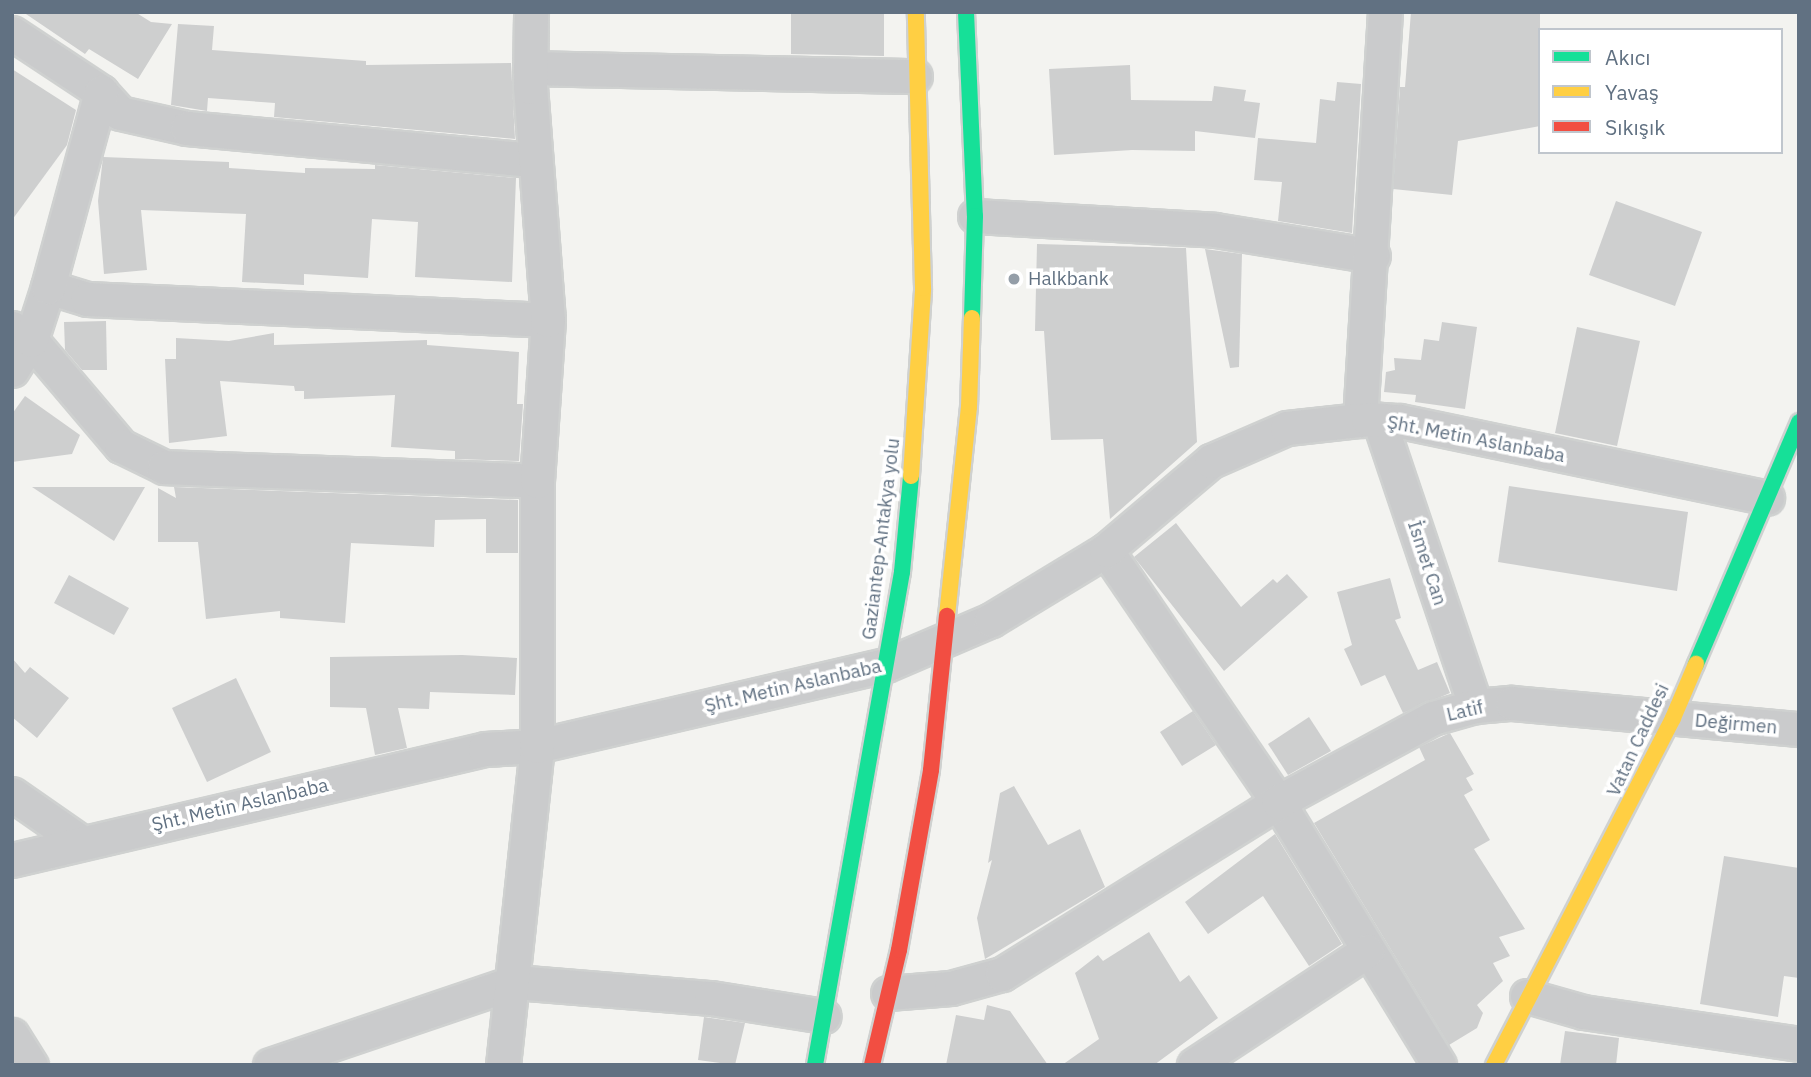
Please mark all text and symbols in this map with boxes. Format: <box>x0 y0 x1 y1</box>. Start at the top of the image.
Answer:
legend <box>1538 28 1783 154</box>
text: Akıcı <box>1605 43 1651 71</box>
text: Yavaş <box>1605 78 1659 106</box>
text: Sıkışık <box>1605 113 1665 141</box>
place label: Halkbank <box>1028 268 1109 290</box>
marker: Halkbank <box>1006 271 1022 287</box>
street label: Şht. Metin Aslanbaba <box>1385 411 1567 467</box>
street label: Gaziantep-Antakya yolu <box>857 437 905 641</box>
street label: İsmet Can <box>1403 518 1451 608</box>
street label: Şht. Metin Aslanbaba <box>702 655 884 717</box>
street label: Vatan Caddesi <box>1602 680 1674 800</box>
street label: Latif <box>1444 696 1486 726</box>
street label: Değirmen <box>1694 709 1778 739</box>
street label: Şht. Metin Aslanbaba <box>149 774 331 836</box>

